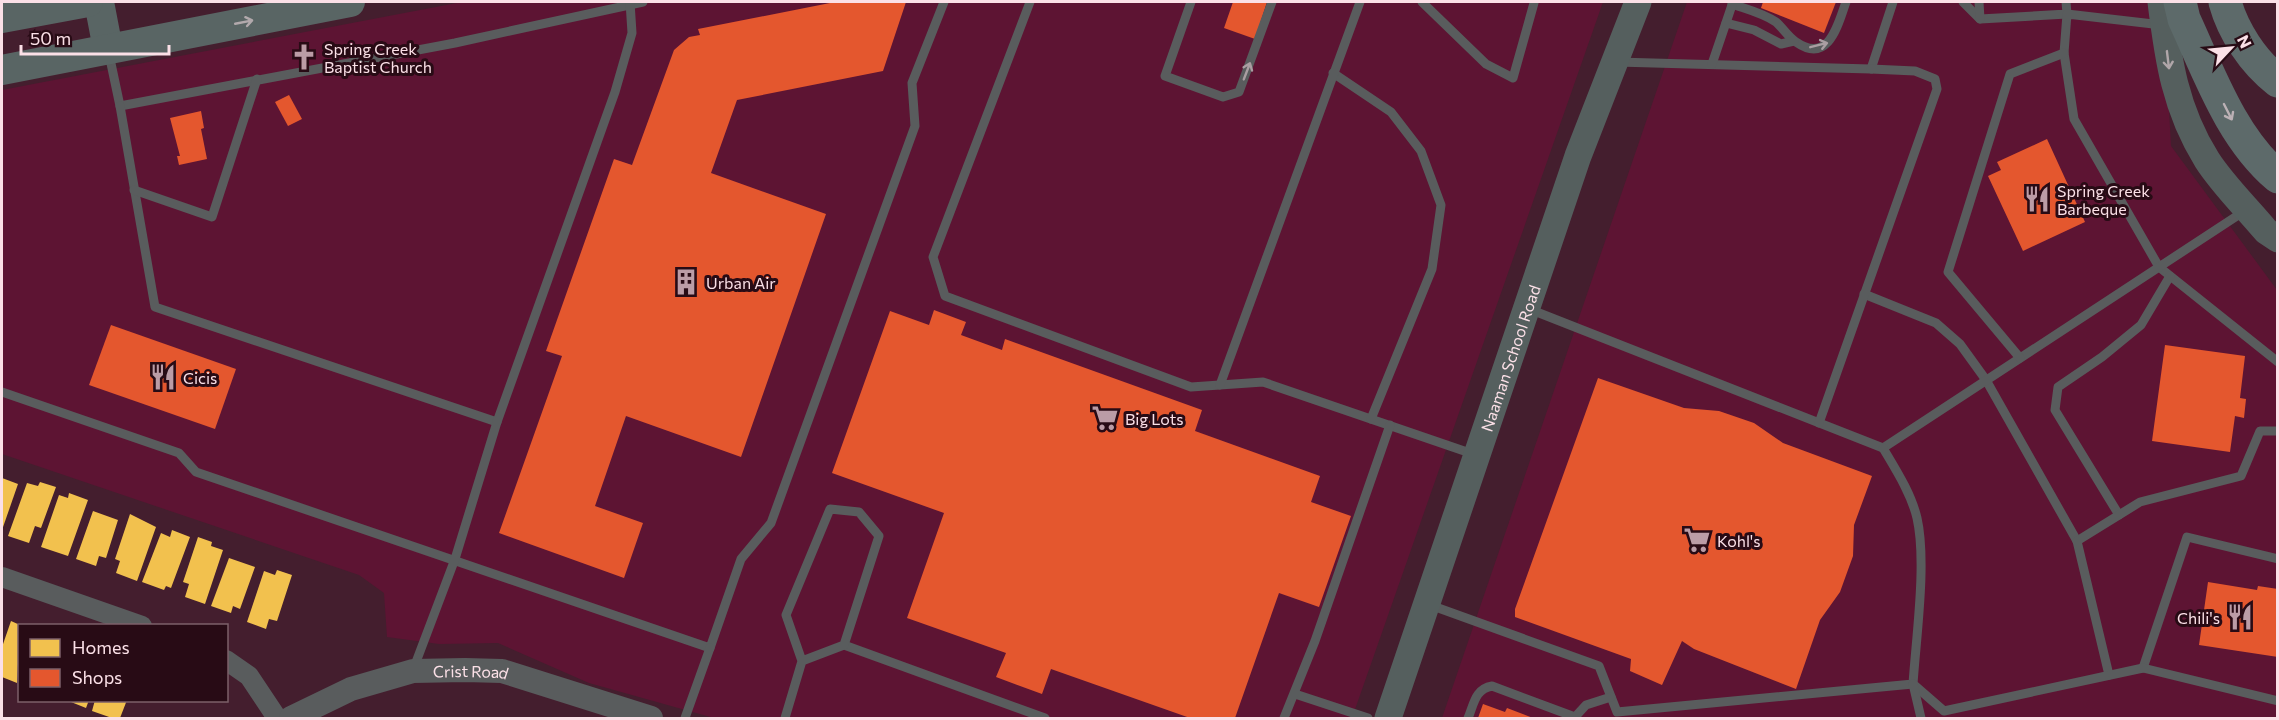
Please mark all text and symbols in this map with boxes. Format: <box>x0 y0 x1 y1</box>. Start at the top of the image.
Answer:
one-way arrow <box>234 16 254 27</box>
scale bar <box>21 18 170 56</box>
north arrow <box>2201 18 2261 78</box>
text: 50 m <box>30 27 71 49</box>
text: N <box>2234 32 2256 51</box>
place label: Spring Creek Baptist Church <box>324 39 432 76</box>
one-way arrow <box>1809 39 1828 50</box>
church icon: Spring Creek Baptist Church <box>289 42 319 72</box>
one-way arrow <box>2163 49 2174 69</box>
one-way arrow <box>1242 63 1253 81</box>
one-way arrow <box>2223 103 2235 121</box>
place label: Spring Creek Barbeque <box>2057 181 2150 218</box>
restaurant icon: Spring Creek Barbeque <box>2022 184 2052 214</box>
building icon: Urban Air <box>671 267 701 297</box>
place label: Urban Air <box>706 273 776 292</box>
street label: Naaman School Road <box>1476 282 1543 434</box>
restaurant icon: Cicis <box>148 362 178 392</box>
place label: Cicis <box>183 368 217 387</box>
supermarket icon: Big Lots <box>1090 403 1120 433</box>
place label: Big Lots <box>1125 409 1184 428</box>
supermarket icon: Kohl's <box>1682 525 1712 555</box>
place label: Kohl's <box>1717 531 1760 550</box>
restaurant icon: Chili's <box>2225 602 2255 632</box>
place label: Chili's <box>2177 608 2220 627</box>
legend <box>18 624 228 702</box>
text: Homes <box>72 636 130 658</box>
street label: Crist Road <box>433 660 511 682</box>
text: Shops <box>72 666 122 688</box>

